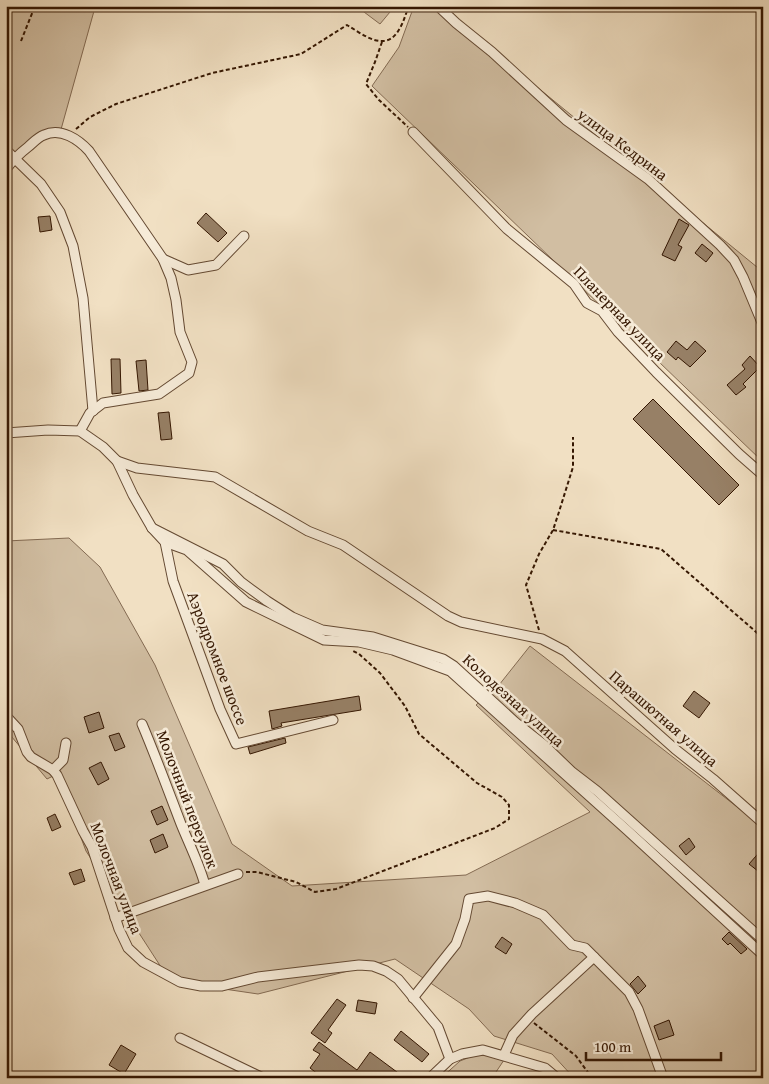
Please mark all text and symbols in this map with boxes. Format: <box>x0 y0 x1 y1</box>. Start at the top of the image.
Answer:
street label: улица Кедрина <box>572 101 674 186</box>
street label: Планерная улица <box>568 260 672 366</box>
street label: Аэродромное шоссе <box>181 588 255 728</box>
street label: Колодезная улица <box>458 648 571 753</box>
street label: Парашютная улица <box>604 664 724 772</box>
street label: Молочный переулок <box>151 727 226 872</box>
street label: Молочная улица <box>85 819 149 938</box>
scale bar <box>586 1029 722 1061</box>
text: 100 m <box>594 1036 632 1057</box>

